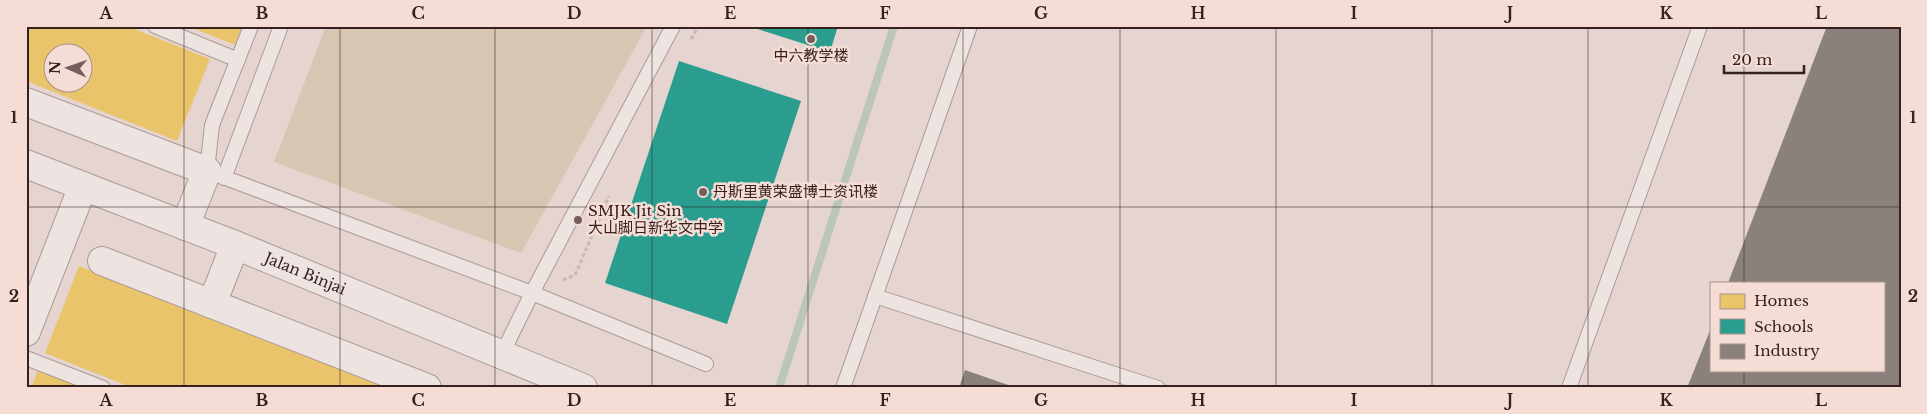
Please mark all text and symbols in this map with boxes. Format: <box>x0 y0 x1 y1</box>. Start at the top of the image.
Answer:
text: A <box>99 3 114 23</box>
text: B <box>256 3 269 23</box>
text: C <box>411 3 425 23</box>
text: D <box>567 3 581 23</box>
text: E <box>724 3 736 23</box>
text: F <box>879 3 891 23</box>
text: G <box>1034 3 1048 23</box>
text: H <box>1190 3 1206 23</box>
text: I <box>1351 3 1358 23</box>
text: J <box>1504 3 1513 23</box>
text: K <box>1659 3 1673 23</box>
text: L <box>1815 3 1827 23</box>
marker: 中六教学楼 <box>805 33 817 45</box>
north arrow <box>42 42 92 92</box>
scale bar <box>1724 42 1804 74</box>
place label: 中六教学楼 <box>773 46 849 65</box>
text: 20 m <box>1732 50 1772 69</box>
text: N <box>46 61 64 74</box>
text: 1 <box>11 107 18 127</box>
text: 1 <box>1910 107 1917 127</box>
place label: 丹斯里黄荣盛博士资讯楼 <box>713 182 878 201</box>
marker: 丹斯里黄荣盛博士资讯楼 <box>697 186 709 198</box>
place label: SMJK Jit Sin 大山脚日新华文中学 <box>588 201 723 237</box>
marker: SMJK Jit Sin 大山脚日新华文中学 <box>572 214 584 226</box>
street label: Jalan Binjai <box>260 247 349 299</box>
legend <box>1710 282 1884 372</box>
text: 2 <box>9 286 19 306</box>
text: 2 <box>1908 286 1918 306</box>
text: Homes <box>1754 291 1809 310</box>
text: Schools <box>1754 317 1814 336</box>
text: Industry <box>1754 341 1820 360</box>
text: A <box>99 390 114 410</box>
text: B <box>256 390 269 410</box>
text: C <box>411 390 425 410</box>
text: D <box>567 390 581 410</box>
text: E <box>724 390 736 410</box>
text: F <box>879 390 891 410</box>
text: G <box>1034 390 1048 410</box>
text: H <box>1190 390 1206 410</box>
text: I <box>1351 390 1358 410</box>
text: J <box>1504 390 1513 410</box>
text: K <box>1659 390 1673 410</box>
text: L <box>1815 390 1827 410</box>

